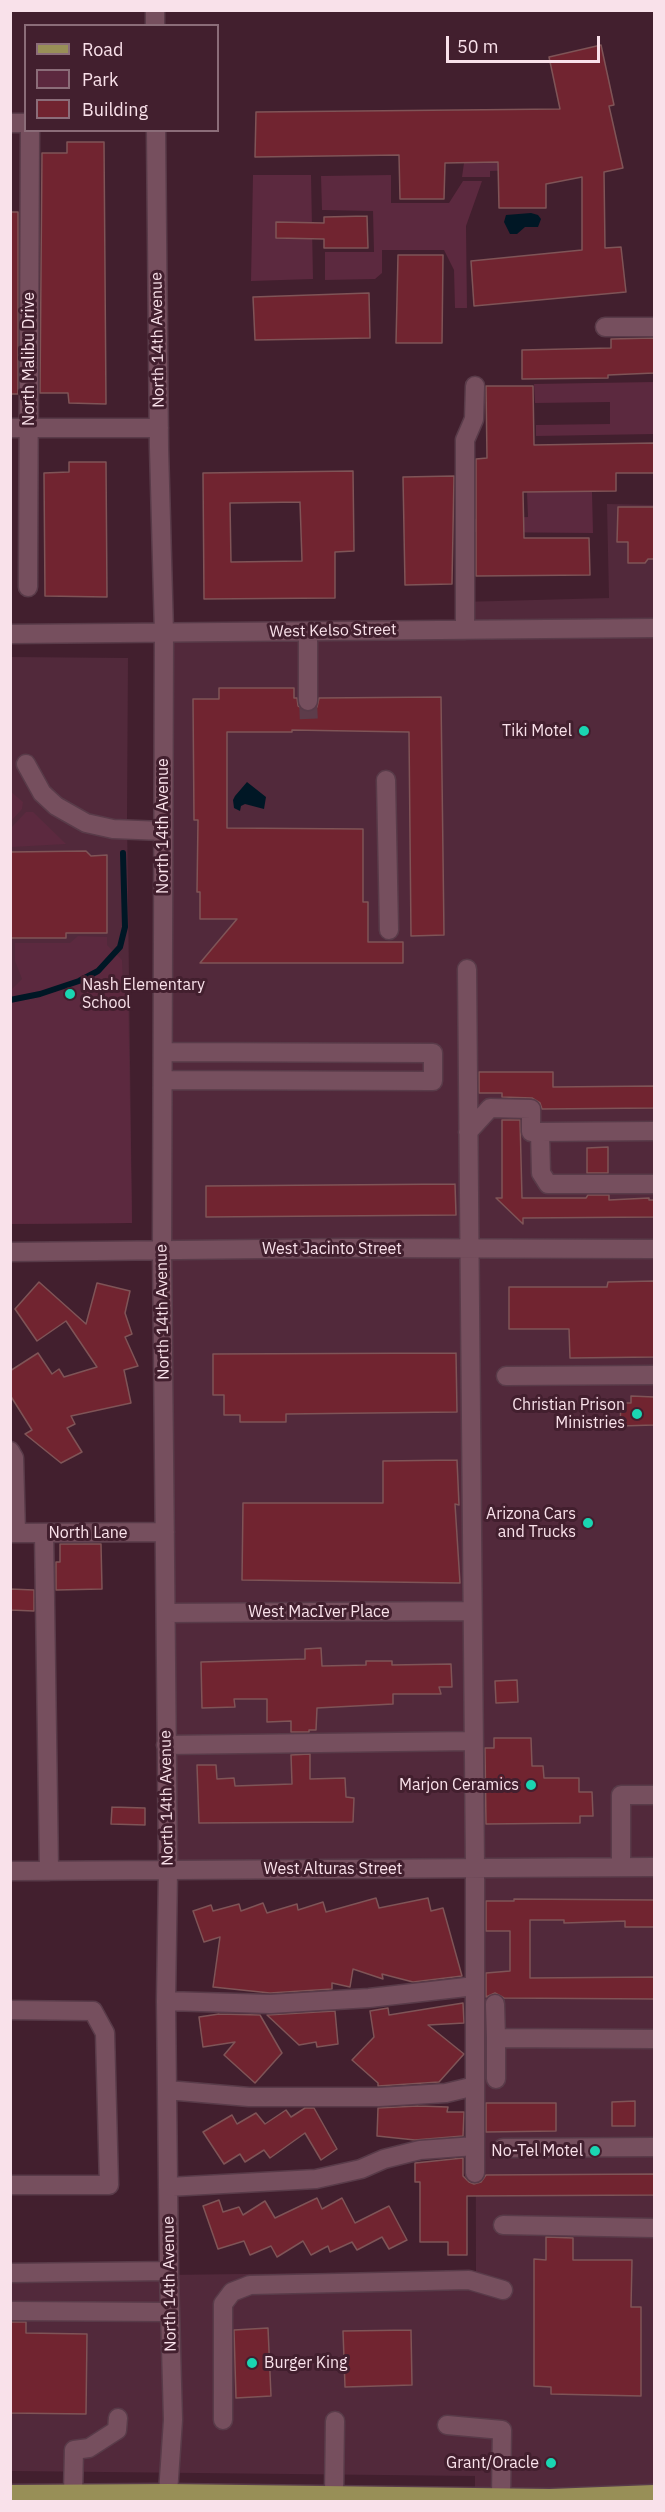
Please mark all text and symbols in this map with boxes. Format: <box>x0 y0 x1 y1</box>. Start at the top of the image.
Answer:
legend <box>24 24 219 132</box>
scale bar <box>449 24 604 62</box>
text: 50 m <box>457 35 499 58</box>
text: Road <box>82 38 123 61</box>
text: Park <box>82 68 118 91</box>
text: Building <box>82 98 148 121</box>
street label: North 14th Avenue <box>147 272 169 408</box>
street label: North Malibu Drive <box>19 292 39 426</box>
street label: West Kelso Street <box>269 620 397 642</box>
place label: Tiki Motel <box>502 721 572 741</box>
marker: Tiki Motel <box>577 724 591 738</box>
street label: North 14th Avenue <box>153 758 173 894</box>
place label: Nash Elementary School <box>82 975 205 1013</box>
marker: Nash Elementary School <box>63 987 77 1001</box>
street label: West Jacinto Street <box>262 1239 402 1259</box>
street label: North 14th Avenue <box>152 1244 174 1380</box>
place label: Christian Prison Ministries <box>512 1395 625 1433</box>
marker: Christian Prison Ministries <box>630 1407 644 1421</box>
place label: Arizona Cars and Trucks <box>486 1504 576 1542</box>
marker: Arizona Cars and Trucks <box>581 1516 595 1530</box>
street label: North Lane <box>48 1523 128 1543</box>
street label: West MacIver Place <box>248 1602 390 1622</box>
street label: North 14th Avenue <box>156 1730 178 1866</box>
place label: Marjon Ceramics <box>399 1775 519 1795</box>
marker: Marjon Ceramics <box>524 1778 538 1792</box>
street label: West Alturas Street <box>264 1859 402 1879</box>
place label: No-Tel Motel <box>491 2141 583 2161</box>
marker: No-Tel Motel <box>588 2144 602 2158</box>
street label: North 14th Avenue <box>159 2216 181 2352</box>
place label: Burger King <box>264 2353 348 2373</box>
marker: Burger King <box>245 2356 259 2370</box>
place label: Grant/Oracle <box>446 2453 539 2473</box>
marker: Grant/Oracle <box>544 2456 558 2470</box>

